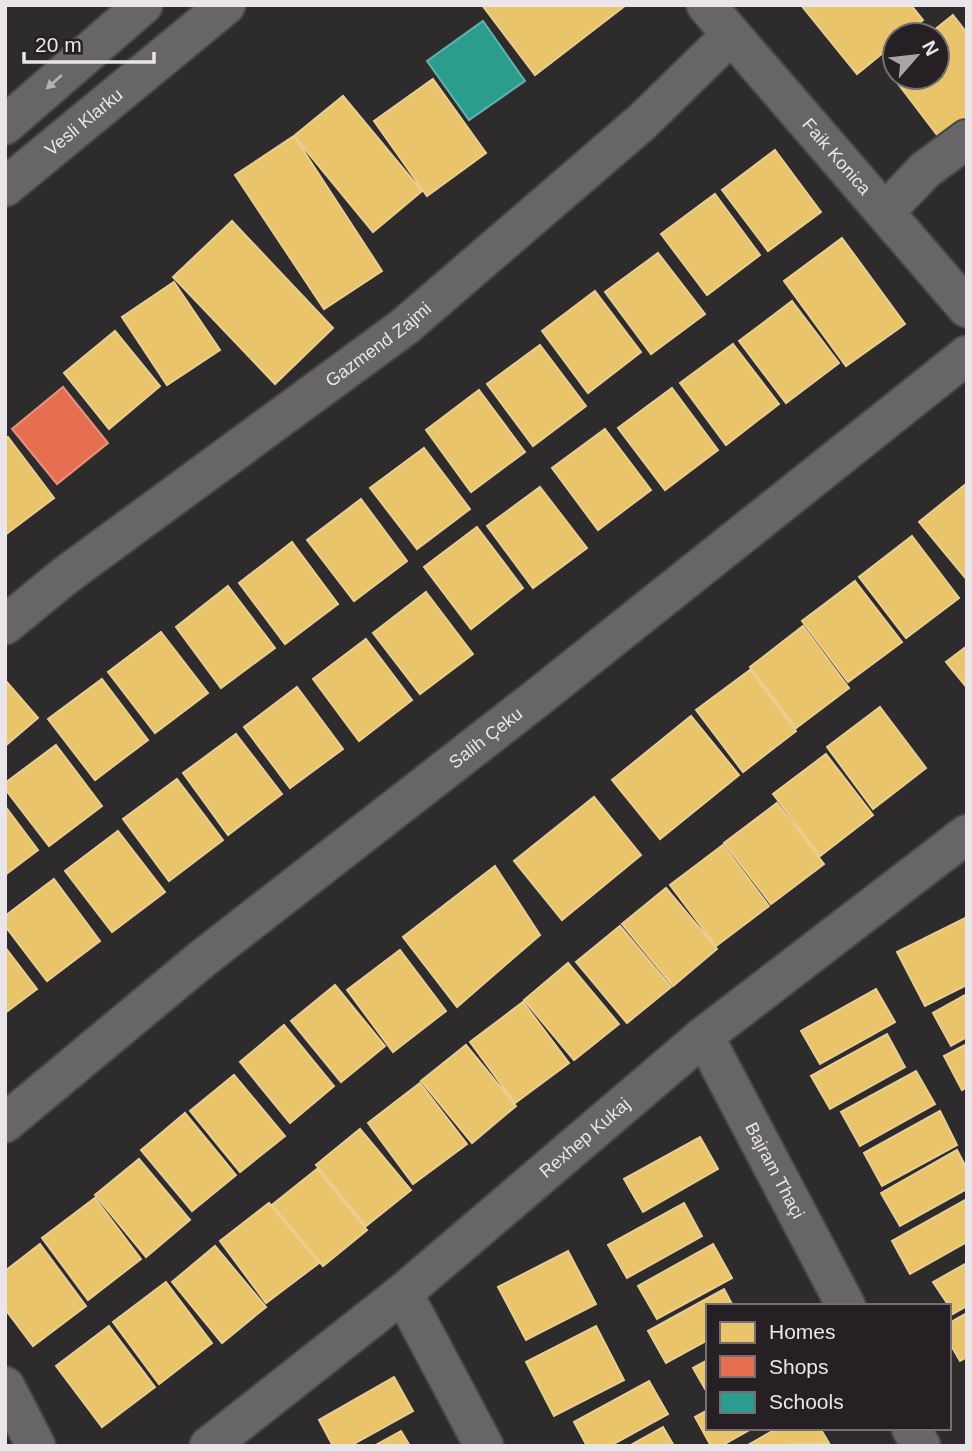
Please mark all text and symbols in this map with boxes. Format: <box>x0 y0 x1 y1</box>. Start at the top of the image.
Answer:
scale bar <box>24 21 154 65</box>
north arrow <box>881 21 951 91</box>
text: 20 m <box>35 33 82 56</box>
text: N <box>918 37 943 59</box>
one-way arrow <box>45 74 63 90</box>
street label: Vesli Klarku <box>41 85 126 160</box>
street label: Faik Konica <box>798 114 875 199</box>
street label: Gazmend Zajmi <box>322 298 435 391</box>
street label: Salih Çeku <box>445 703 526 773</box>
street label: Rexhep Kukaj <box>536 1094 634 1182</box>
street label: Bajram Thaçi <box>741 1119 808 1222</box>
legend <box>706 1304 951 1430</box>
text: Homes <box>769 1320 836 1343</box>
text: Shops <box>769 1355 829 1378</box>
text: Schools <box>769 1390 844 1413</box>

